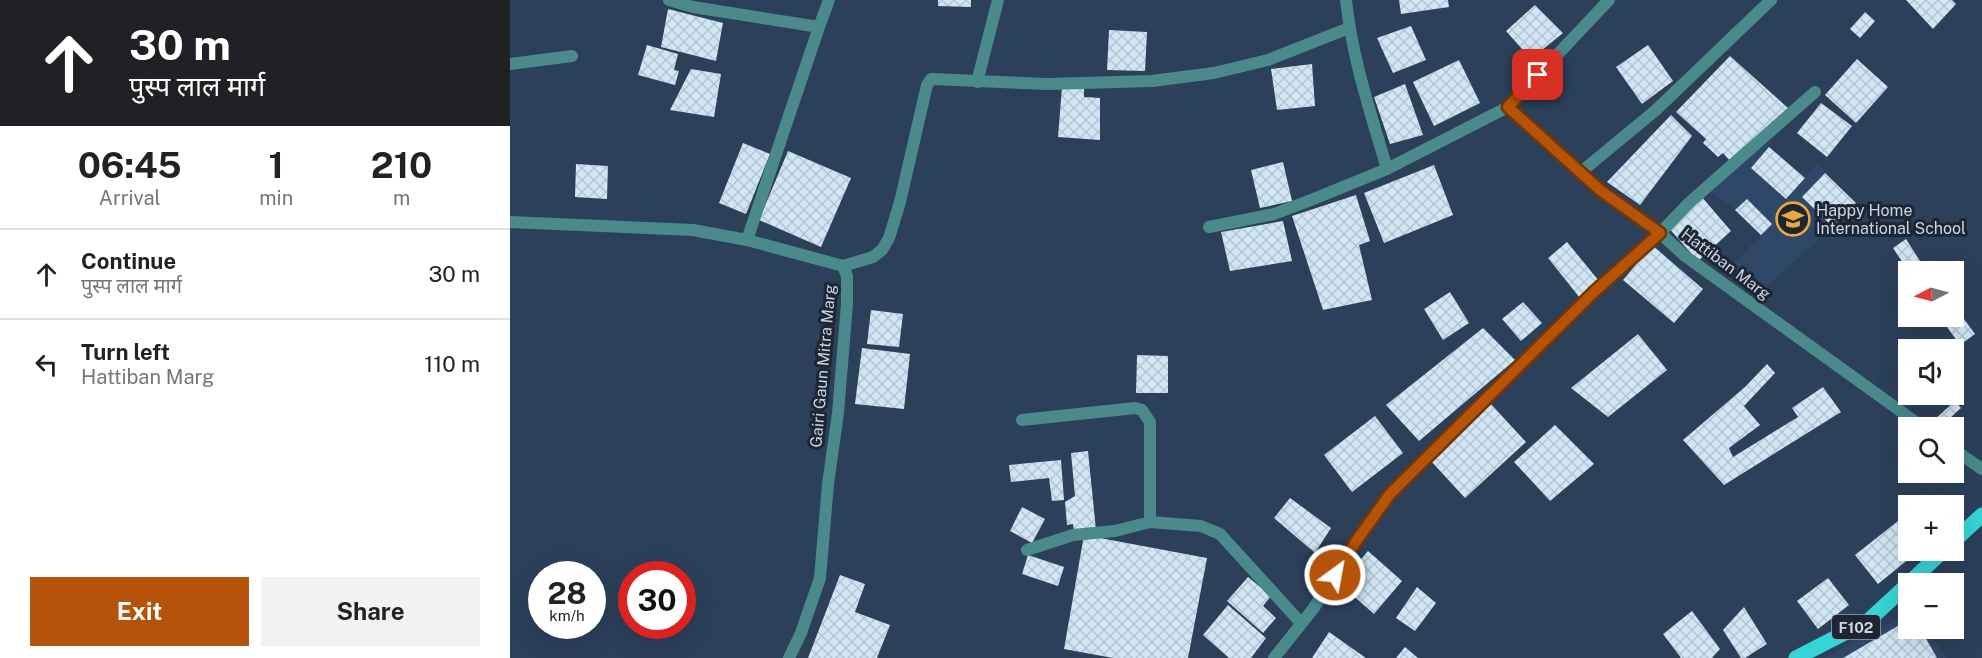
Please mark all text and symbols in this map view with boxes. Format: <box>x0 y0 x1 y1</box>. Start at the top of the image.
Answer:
text: 30 m <box>129 20 231 69</box>
icon: ahead <box>30 24 108 102</box>
pin <box>1512 49 1563 100</box>
icon: arrive <box>1521 58 1554 91</box>
text: पुस्प लाल मार्ग <box>129 70 265 102</box>
text: 06:45 <box>78 144 182 186</box>
text: 1 <box>269 144 284 186</box>
text: 210 <box>371 144 432 186</box>
text: Arrival <box>99 186 161 210</box>
text: min <box>259 186 293 210</box>
text: m <box>393 186 410 210</box>
school or university icon: Happy Home International School <box>1775 201 1811 237</box>
place label: Happy Home International School <box>1816 201 1966 238</box>
street label: Hattiban Marg <box>1678 224 1774 304</box>
text: Continue <box>81 248 176 274</box>
icon: ahead <box>30 258 63 291</box>
text: 30 m <box>428 261 480 287</box>
north arrow <box>1898 261 1964 327</box>
map controls <box>1898 261 1964 639</box>
text: पुस्प लाल मार्ग <box>81 274 182 298</box>
street label: Gairi Gaun Mitra Marg <box>806 284 840 448</box>
text: Turn left <box>81 339 170 365</box>
button: sound <box>1898 339 1964 405</box>
icon: left <box>30 348 63 381</box>
text: 110 m <box>424 351 480 377</box>
text: Hattiban Marg <box>81 365 214 389</box>
button: search <box>1898 417 1964 483</box>
button: + <box>1898 495 1964 561</box>
position arrow <box>1303 543 1367 607</box>
speed limit sign: 30 <box>618 561 696 639</box>
button: − <box>1898 573 1964 639</box>
text: 28 <box>547 575 587 611</box>
button: Exit <box>30 577 249 646</box>
button: Share <box>261 577 480 646</box>
text: km/h <box>549 607 585 624</box>
road number: F102 <box>1832 615 1880 639</box>

